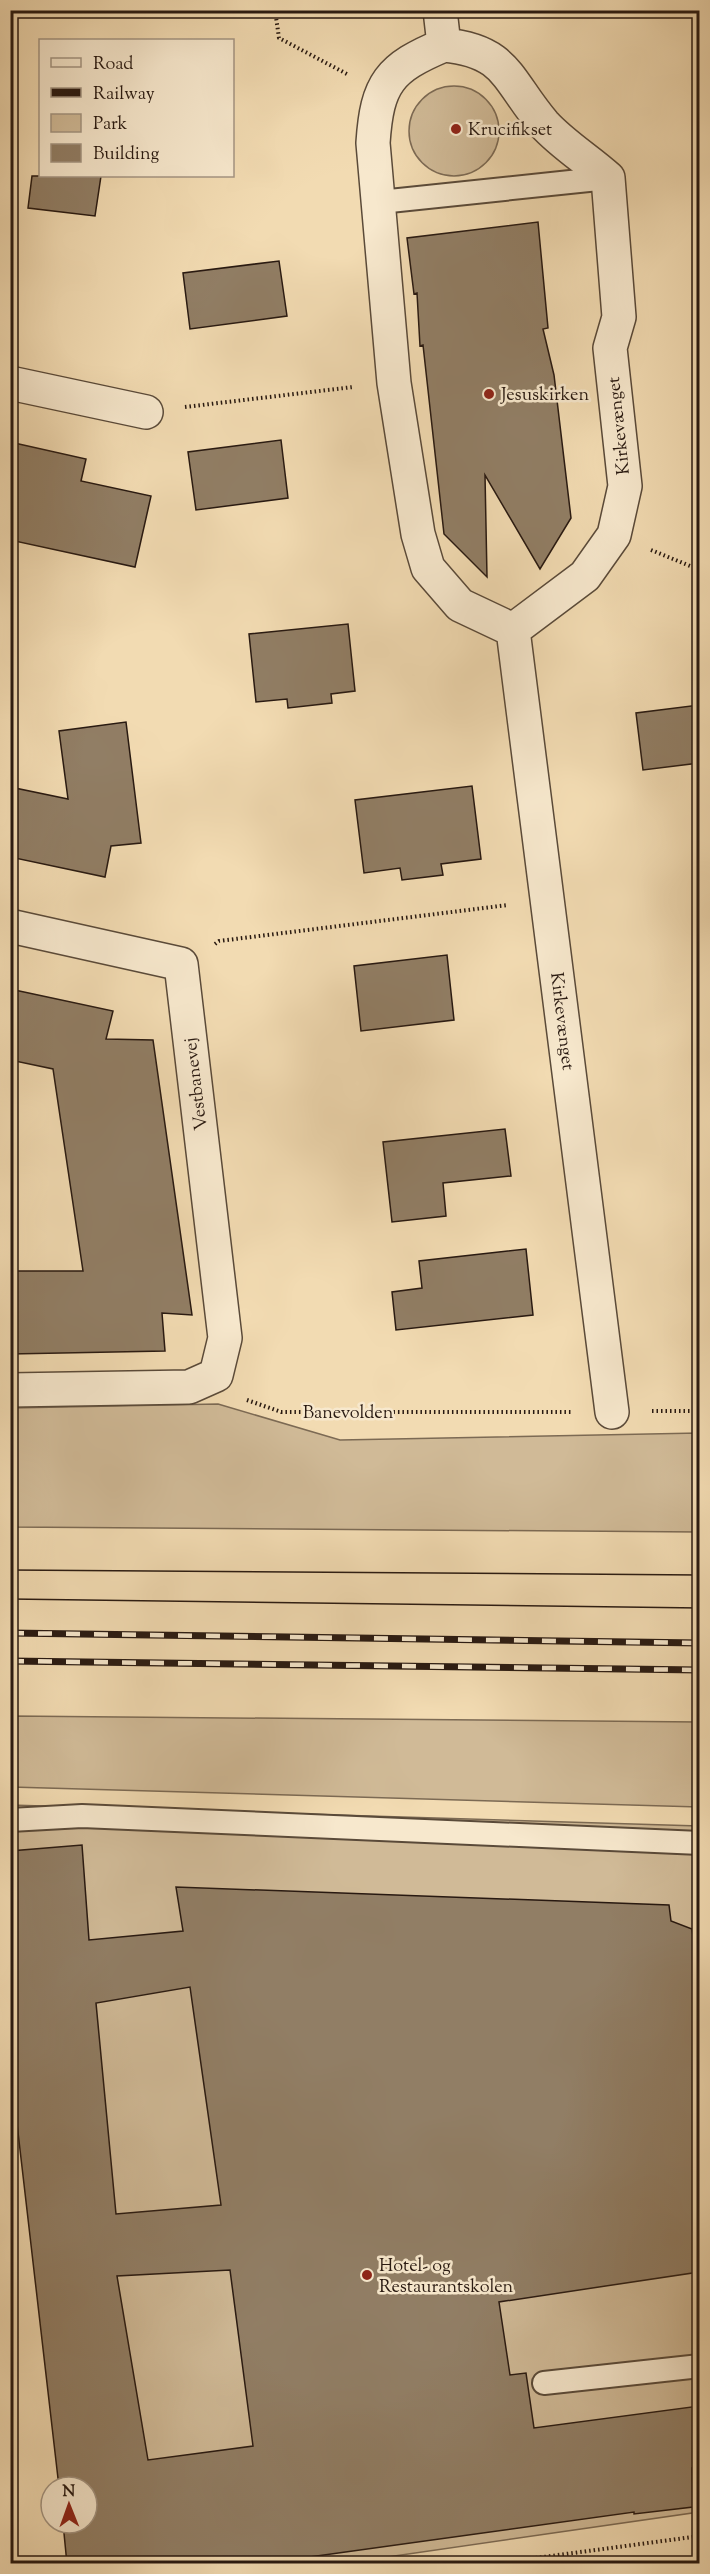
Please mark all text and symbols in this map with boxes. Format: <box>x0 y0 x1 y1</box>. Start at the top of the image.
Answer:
legend <box>39 39 234 177</box>
text: Road <box>93 52 133 78</box>
text: Railway <box>93 82 155 108</box>
text: Park <box>93 112 128 138</box>
place label: Krucifikset <box>468 118 552 144</box>
marker: Krucifikset <box>449 122 463 136</box>
text: Building <box>93 142 159 168</box>
street label: Kirkevænget <box>602 376 638 476</box>
place label: Jesuskirken <box>500 383 589 409</box>
marker: Jesuskirken <box>482 387 496 401</box>
street label: Kirkevænget <box>542 971 580 1072</box>
street label: Vestbanevej <box>178 1036 216 1132</box>
street label: Banevolden <box>303 1401 394 1427</box>
place label: Hotel- og Restaurantskolen <box>379 2254 514 2301</box>
marker: Hotel- og Restaurantskolen <box>360 2268 374 2282</box>
north arrow <box>39 2475 99 2535</box>
text: N <box>62 2481 76 2504</box>

